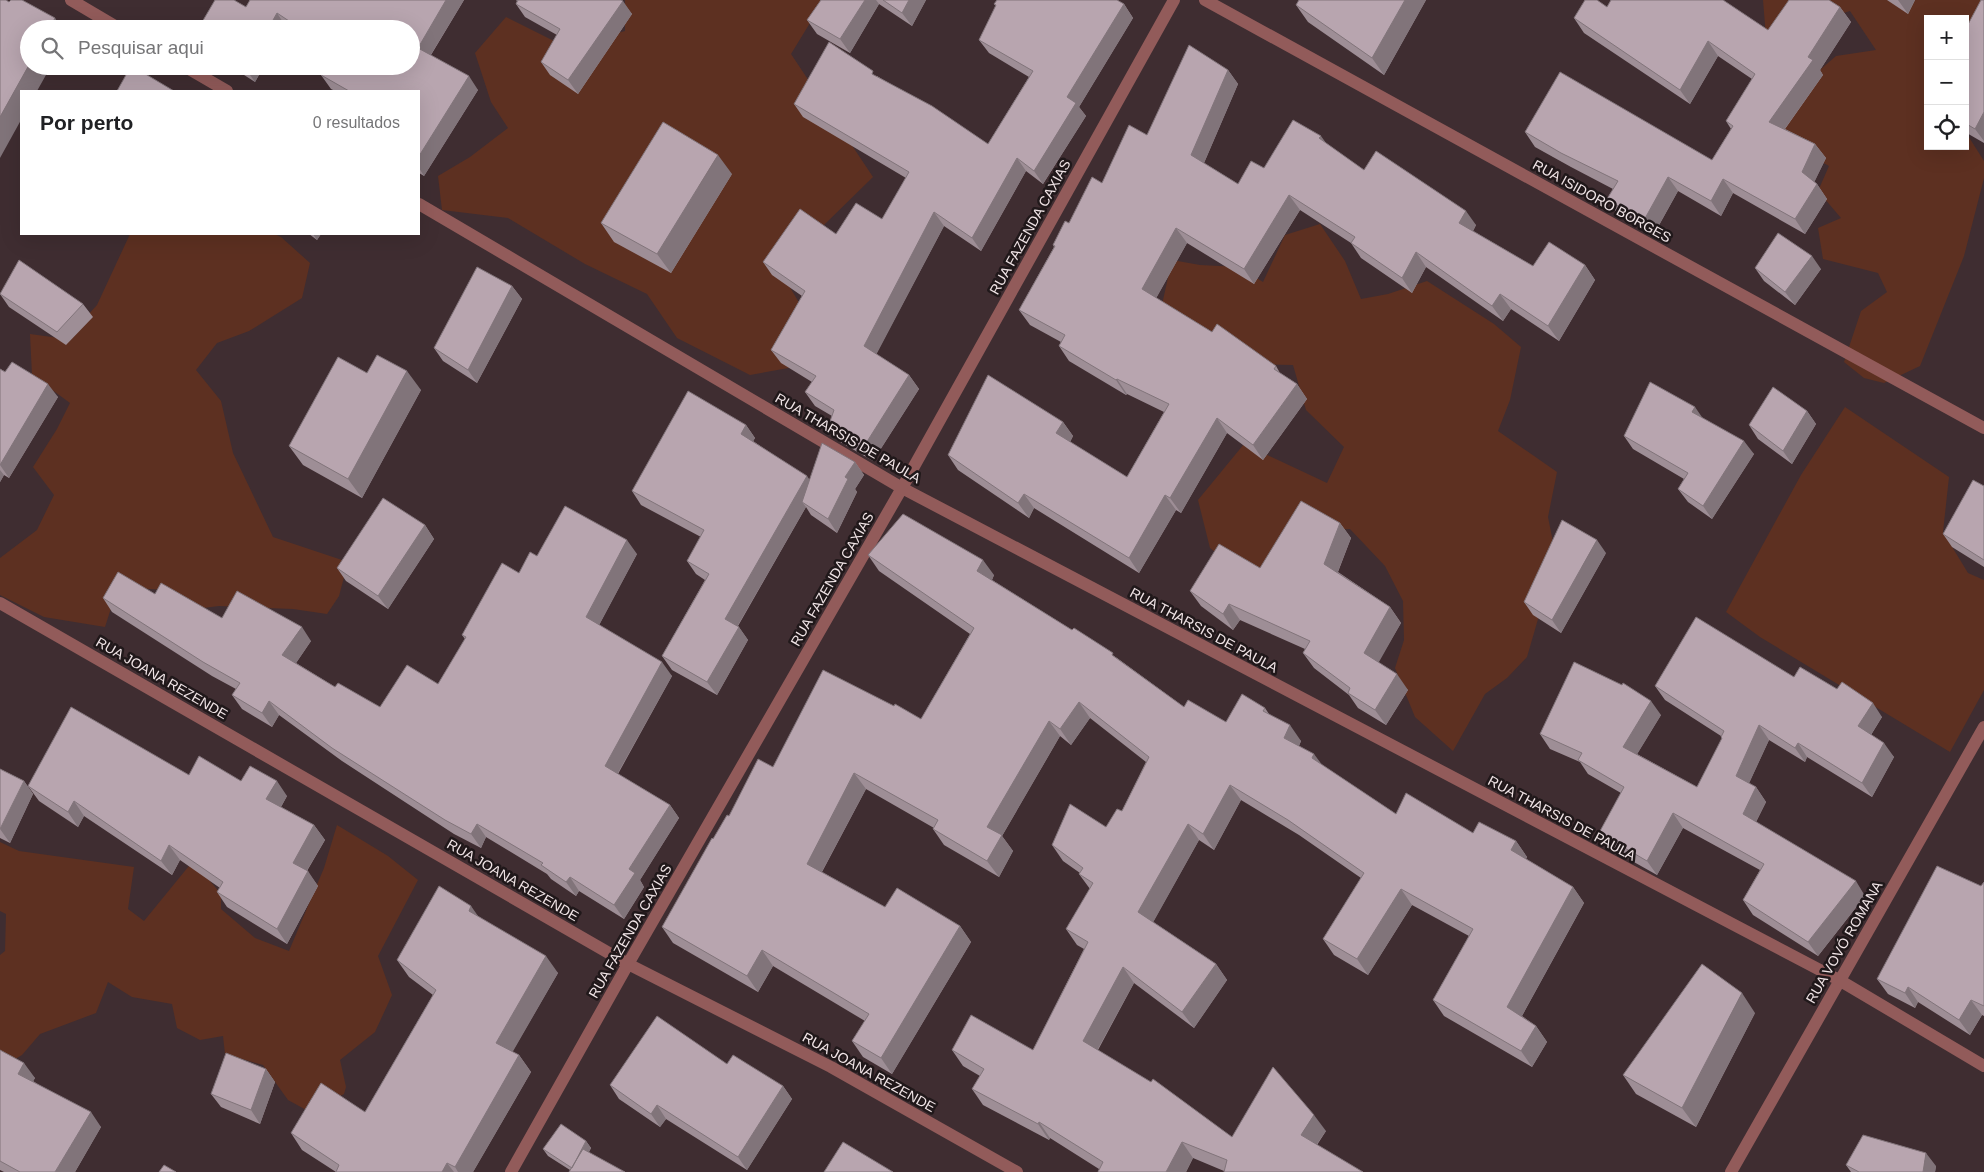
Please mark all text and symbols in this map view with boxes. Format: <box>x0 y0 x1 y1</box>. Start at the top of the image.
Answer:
map controls <box>1924 15 1969 150</box>
button: + <box>1924 15 1969 60</box>
search box <box>20 20 420 75</box>
icon: search <box>38 34 66 62</box>
text: Pesquisar aqui <box>78 37 204 58</box>
button: − <box>1924 60 1969 105</box>
button: locate <box>1924 105 1969 150</box>
text: Por perto <box>40 111 133 134</box>
text: 0 resultados <box>313 114 400 131</box>
street label: RUA ISIDORO BORGES <box>1530 156 1674 246</box>
street label: RUA FAZENDA CAXIAS <box>986 157 1074 297</box>
street label: RUA THARSIS DE PAULA <box>772 390 924 487</box>
street label: RUA FAZENDA CAXIAS <box>787 509 877 649</box>
street label: RUA THARSIS DE PAULA <box>1127 584 1281 676</box>
street label: RUA JOANA REZENDE <box>93 634 231 722</box>
street label: RUA THARSIS DE PAULA <box>1485 772 1639 864</box>
street label: RUA JOANA REZENDE <box>444 836 582 924</box>
street label: RUA FAZENDA CAXIAS <box>585 861 675 1001</box>
street label: RUA VOVÓ ROMANA <box>1802 877 1886 1006</box>
street label: RUA JOANA REZENDE <box>800 1029 938 1115</box>

